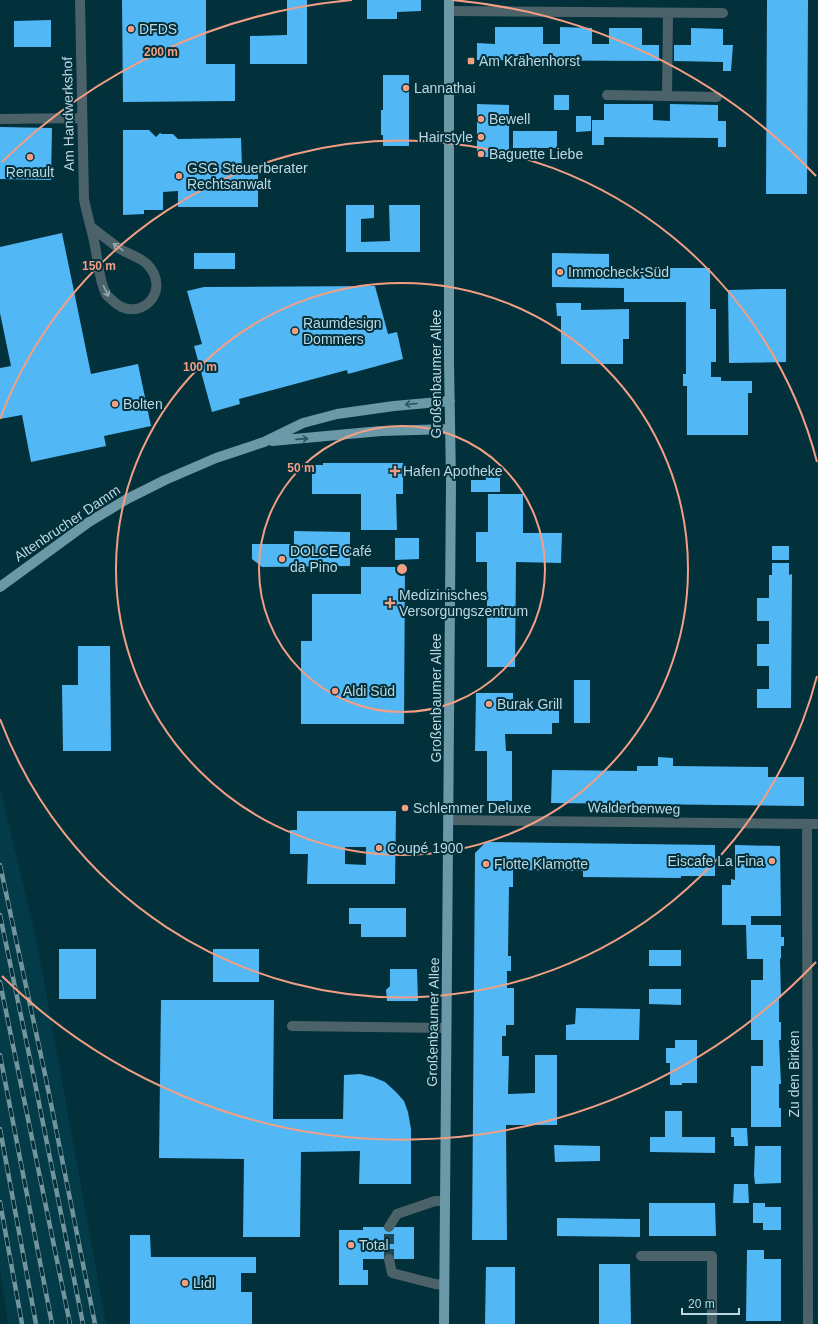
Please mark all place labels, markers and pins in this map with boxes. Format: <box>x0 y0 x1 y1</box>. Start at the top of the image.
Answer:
place label: DFDS <box>139 21 177 37</box>
marker: DFDS <box>126 24 136 34</box>
place label: Am Krähenhorst <box>479 53 580 69</box>
marker: Am Krähenhorst <box>466 56 476 66</box>
place label: Lannathai <box>414 80 476 96</box>
marker: Lannathai <box>401 83 411 93</box>
place label: Bewell <box>489 111 530 127</box>
marker: Bewell <box>476 114 486 124</box>
place label: Hairstyle <box>419 129 473 145</box>
marker: Hairstyle <box>476 132 486 142</box>
place label: Baguette Liebe <box>489 146 583 162</box>
marker: Baguette Liebe <box>476 149 486 159</box>
marker: Renault <box>25 152 35 162</box>
place label: GSG Steuerberater Rechtsanwalt <box>187 160 308 192</box>
place label: Renault <box>6 164 54 180</box>
marker: GSG Steuerberater Rechtsanwalt <box>174 171 184 181</box>
place label: Immocheck-Süd <box>568 264 669 280</box>
marker: Immocheck-Süd <box>555 267 565 277</box>
place label: Raumdesign Dommers <box>303 315 382 347</box>
marker: Raumdesign Dommers <box>290 326 300 336</box>
place label: Bolten <box>123 396 163 412</box>
marker: Bolten <box>110 399 120 409</box>
place label: Hafen Apotheke <box>403 463 503 479</box>
marker: Hafen Apotheke <box>390 466 400 476</box>
place label: DOLCE Café da Pino <box>290 543 372 575</box>
marker: DOLCE Café da Pino <box>277 554 287 564</box>
centre of rings <box>395 562 409 576</box>
place label: Medizinisches Versorgungszentrum <box>399 587 528 619</box>
marker: Medizinisches Versorgungszentrum <box>384 597 396 609</box>
place label: Aldi Süd <box>343 683 395 699</box>
marker: Aldi Süd <box>330 686 340 696</box>
place label: Burak Grill <box>497 696 562 712</box>
marker: Burak Grill <box>484 699 494 709</box>
place label: Schlemmer Deluxe <box>413 800 531 816</box>
marker: Schlemmer Deluxe <box>400 803 410 813</box>
place label: Coupé 1900 <box>387 840 464 856</box>
marker: Coupé 1900 <box>374 843 384 853</box>
place label: Eiscafe La Fina <box>668 853 764 869</box>
place label: Flotte Klamotte <box>494 856 588 872</box>
marker: Eiscafe La Fina <box>767 856 777 866</box>
marker: Flotte Klamotte <box>481 859 491 869</box>
place label: Total <box>359 1237 389 1253</box>
marker: Total <box>346 1240 356 1250</box>
place label: Lidl <box>193 1275 215 1291</box>
marker: Lidl <box>180 1278 190 1288</box>

